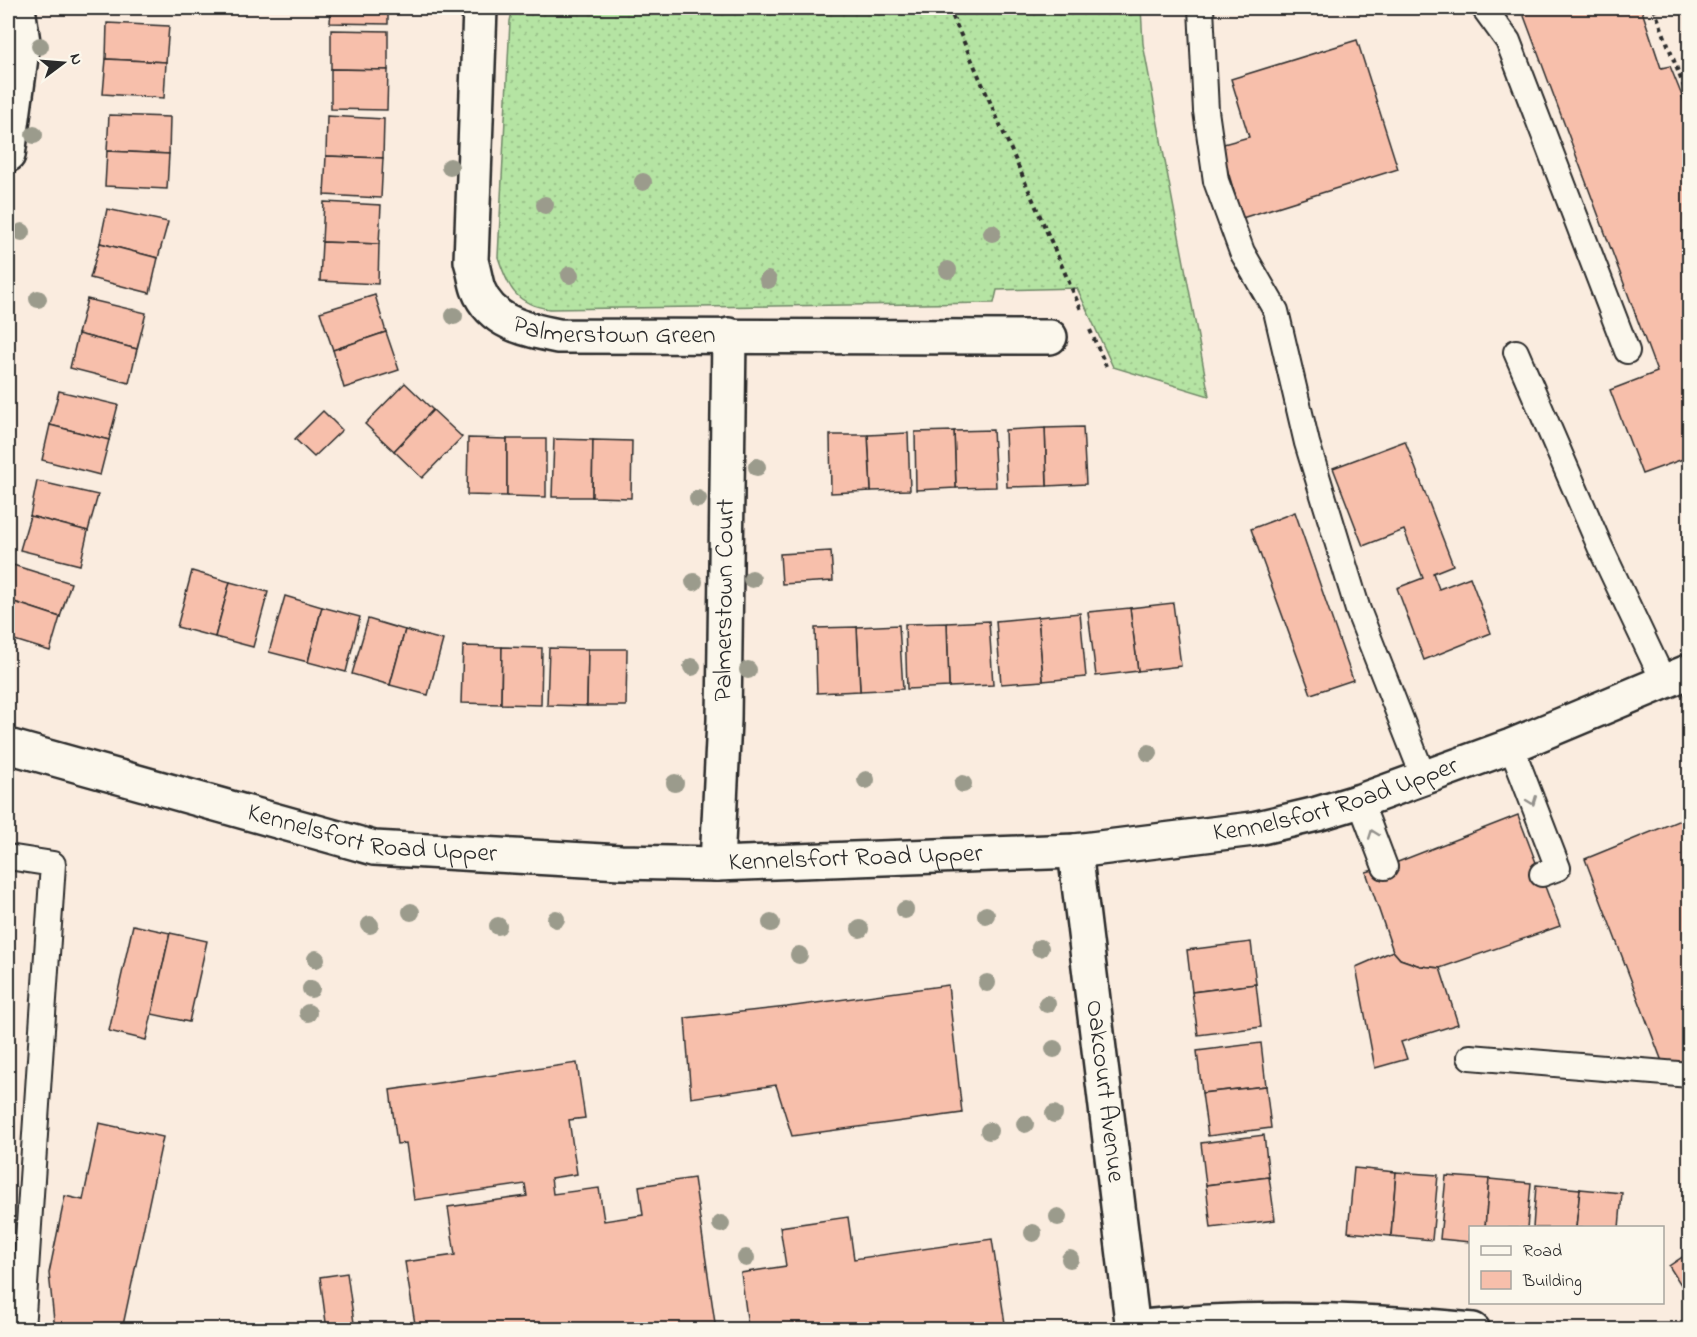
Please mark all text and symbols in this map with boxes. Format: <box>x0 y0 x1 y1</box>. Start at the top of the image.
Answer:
north arrow <box>33 33 93 93</box>
text: N <box>62 51 89 68</box>
street label: Palmerstown Green <box>507 306 716 356</box>
street label: Palmerstown Court <box>705 498 746 702</box>
street label: Kennelsfort Road Upper <box>1211 747 1465 853</box>
street label: Kennelsfort Road Upper <box>243 795 499 874</box>
one-way arrow <box>1524 795 1537 806</box>
one-way arrow <box>1367 829 1380 840</box>
street label: Kennelsfort Road Upper <box>728 835 984 883</box>
street label: Oakcourt Avenue <box>1074 998 1134 1185</box>
legend <box>1469 1226 1664 1304</box>
text: Road <box>1523 1239 1562 1265</box>
text: Building <box>1522 1269 1582 1296</box>

